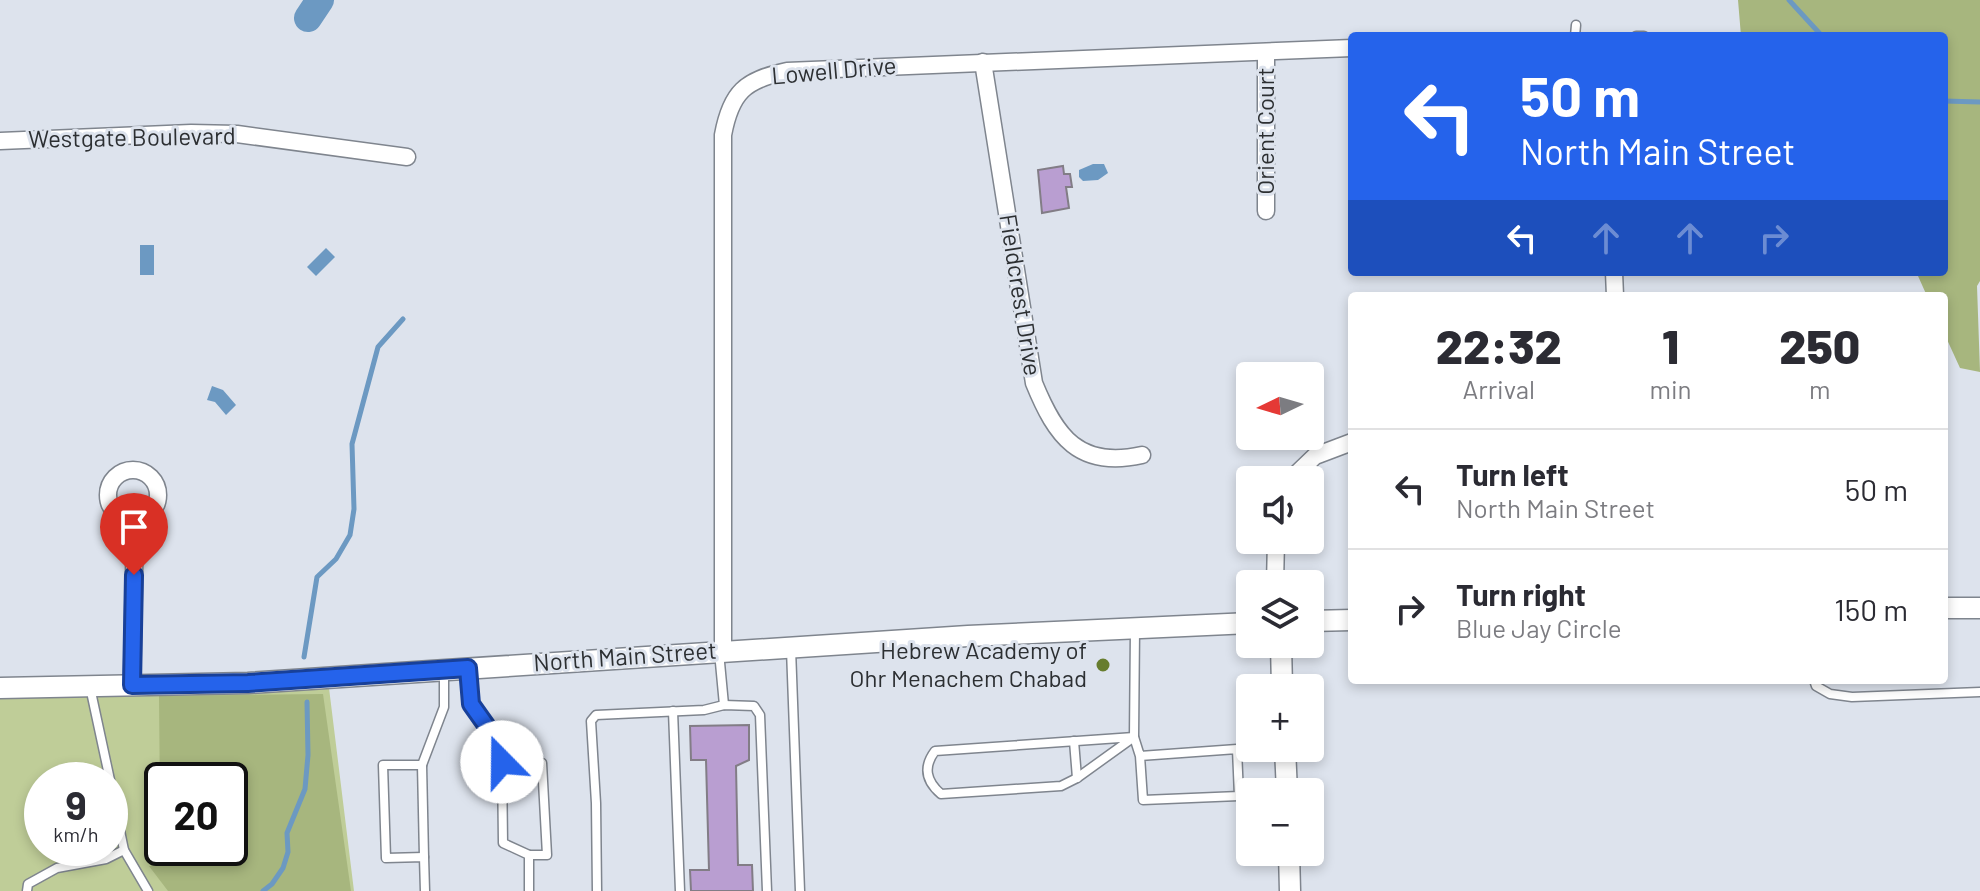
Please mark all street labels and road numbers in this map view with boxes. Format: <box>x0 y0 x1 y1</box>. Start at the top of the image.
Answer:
street label: Lowell Drive <box>770 50 898 89</box>
street label: Orient Court <box>1250 67 1279 195</box>
street label: Westgate Boulevard <box>28 120 236 153</box>
street label: Fieldcrest Drive <box>994 212 1049 378</box>
street label: North Main Street <box>532 635 718 676</box>

